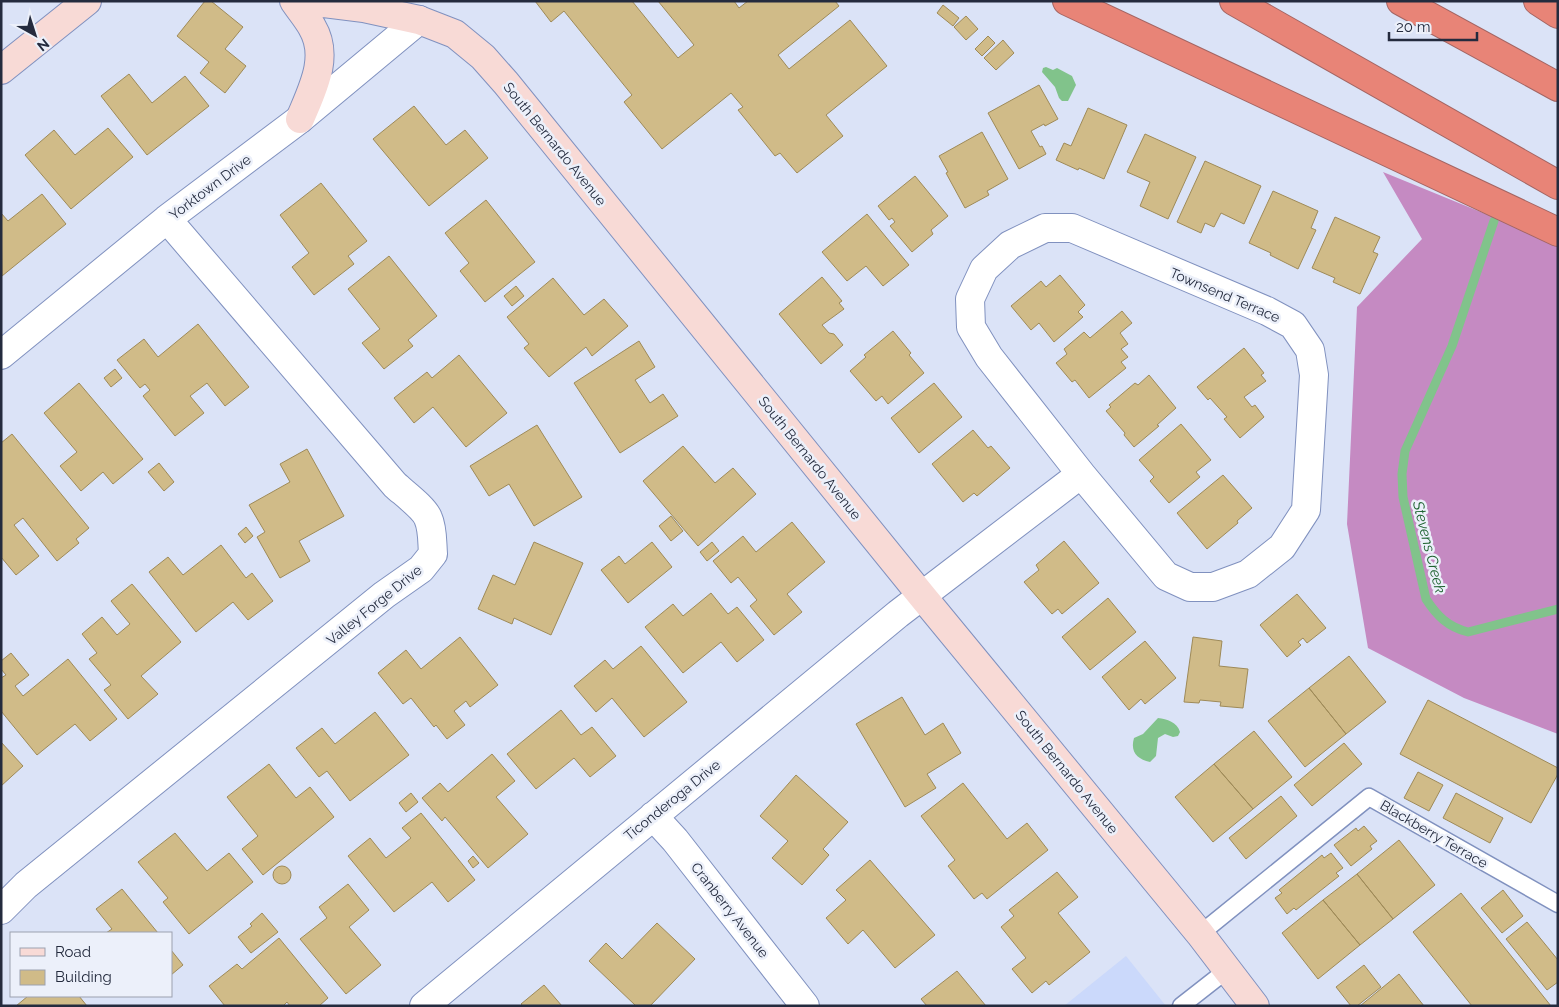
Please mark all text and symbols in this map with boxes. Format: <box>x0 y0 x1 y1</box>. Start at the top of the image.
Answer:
north arrow <box>10 10 60 60</box>
scale bar <box>1389 10 1476 42</box>
text: 20 m <box>1396 18 1431 36</box>
text: N <box>34 36 52 55</box>
street label: South Bernardo Avenue <box>500 79 610 209</box>
street label: Yorktown Drive <box>166 151 254 223</box>
street label: Townsend Terrace <box>1168 265 1282 325</box>
street label: South Bernardo Avenue <box>755 393 865 523</box>
water label: Stevens Creek <box>1409 498 1449 595</box>
street label: Valley Forge Drive <box>323 562 425 648</box>
street label: South Bernardo Avenue <box>1012 707 1122 837</box>
street label: Ticonderoga Drive <box>621 756 723 844</box>
street label: Blackberry Terrace <box>1377 797 1491 871</box>
street label: Cranberry Avenue <box>688 859 772 961</box>
legend <box>10 932 172 997</box>
text: Road <box>55 943 91 961</box>
text: Building <box>55 968 112 986</box>

